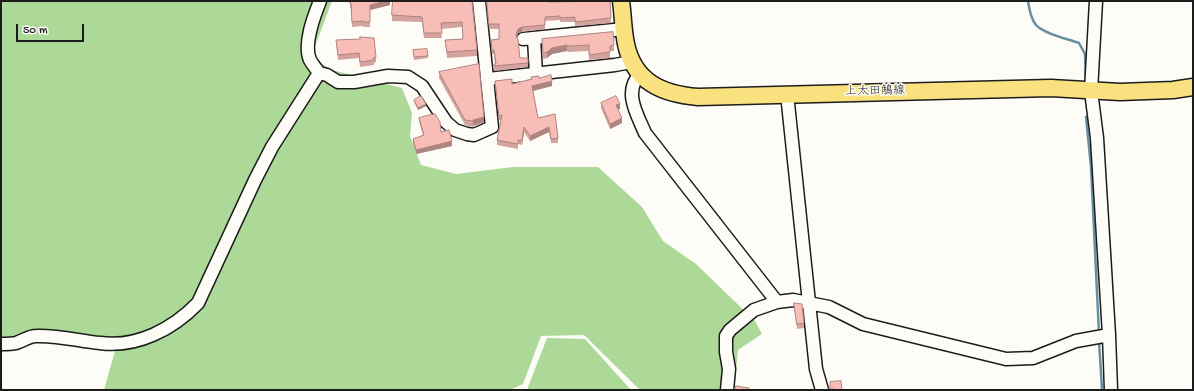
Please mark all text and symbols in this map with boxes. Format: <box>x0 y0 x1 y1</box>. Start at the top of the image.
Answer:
scale bar <box>18 16 86 42</box>
text: 50 m <box>23 24 48 38</box>
street label: 上太田鵤線 <box>845 84 905 100</box>

